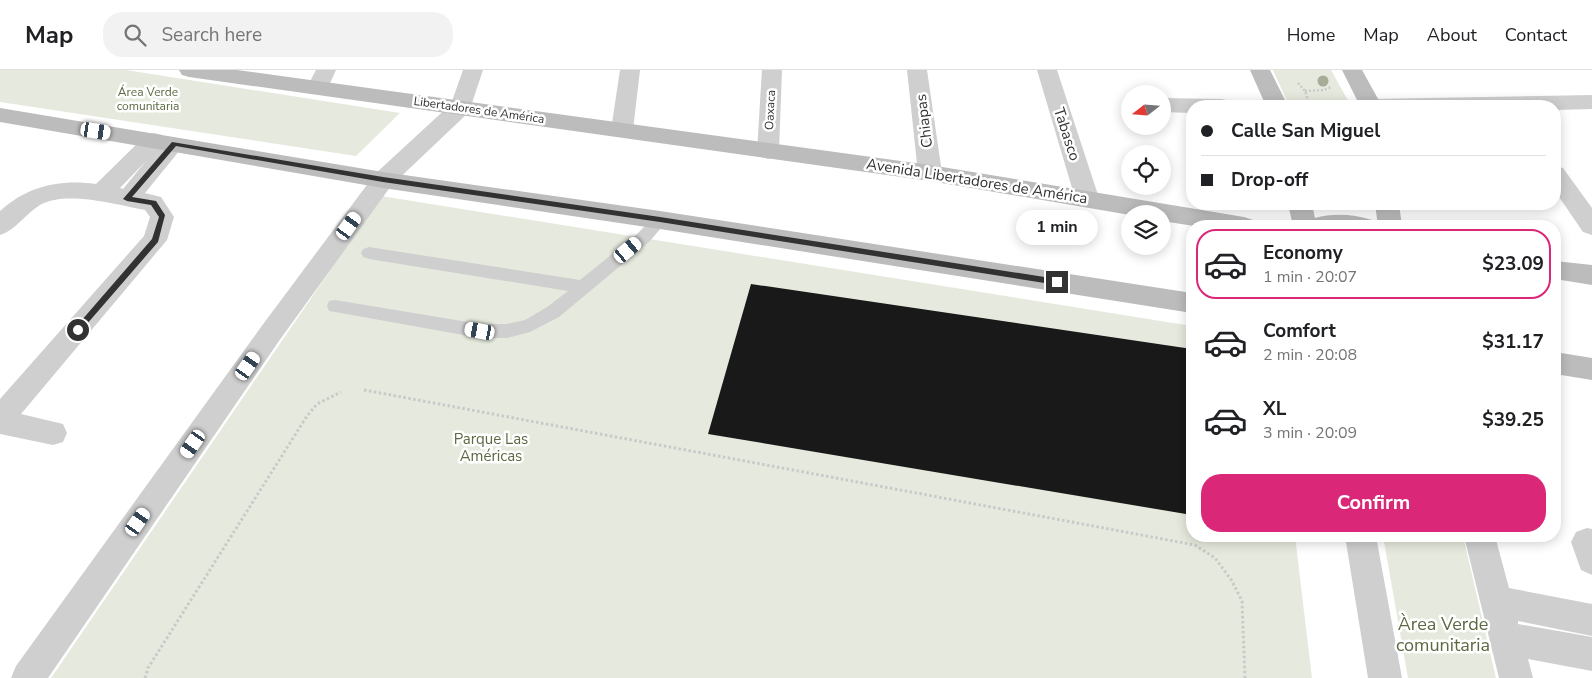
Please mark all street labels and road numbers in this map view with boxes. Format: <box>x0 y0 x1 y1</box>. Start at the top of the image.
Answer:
street label: Oaxaca <box>761 90 779 130</box>
street label: Libertadores de América <box>413 93 545 127</box>
street label: Chiapas <box>911 93 937 149</box>
street label: Tabasco <box>1049 105 1085 163</box>
street label: Avenida Libertadores de América <box>865 154 1089 208</box>

